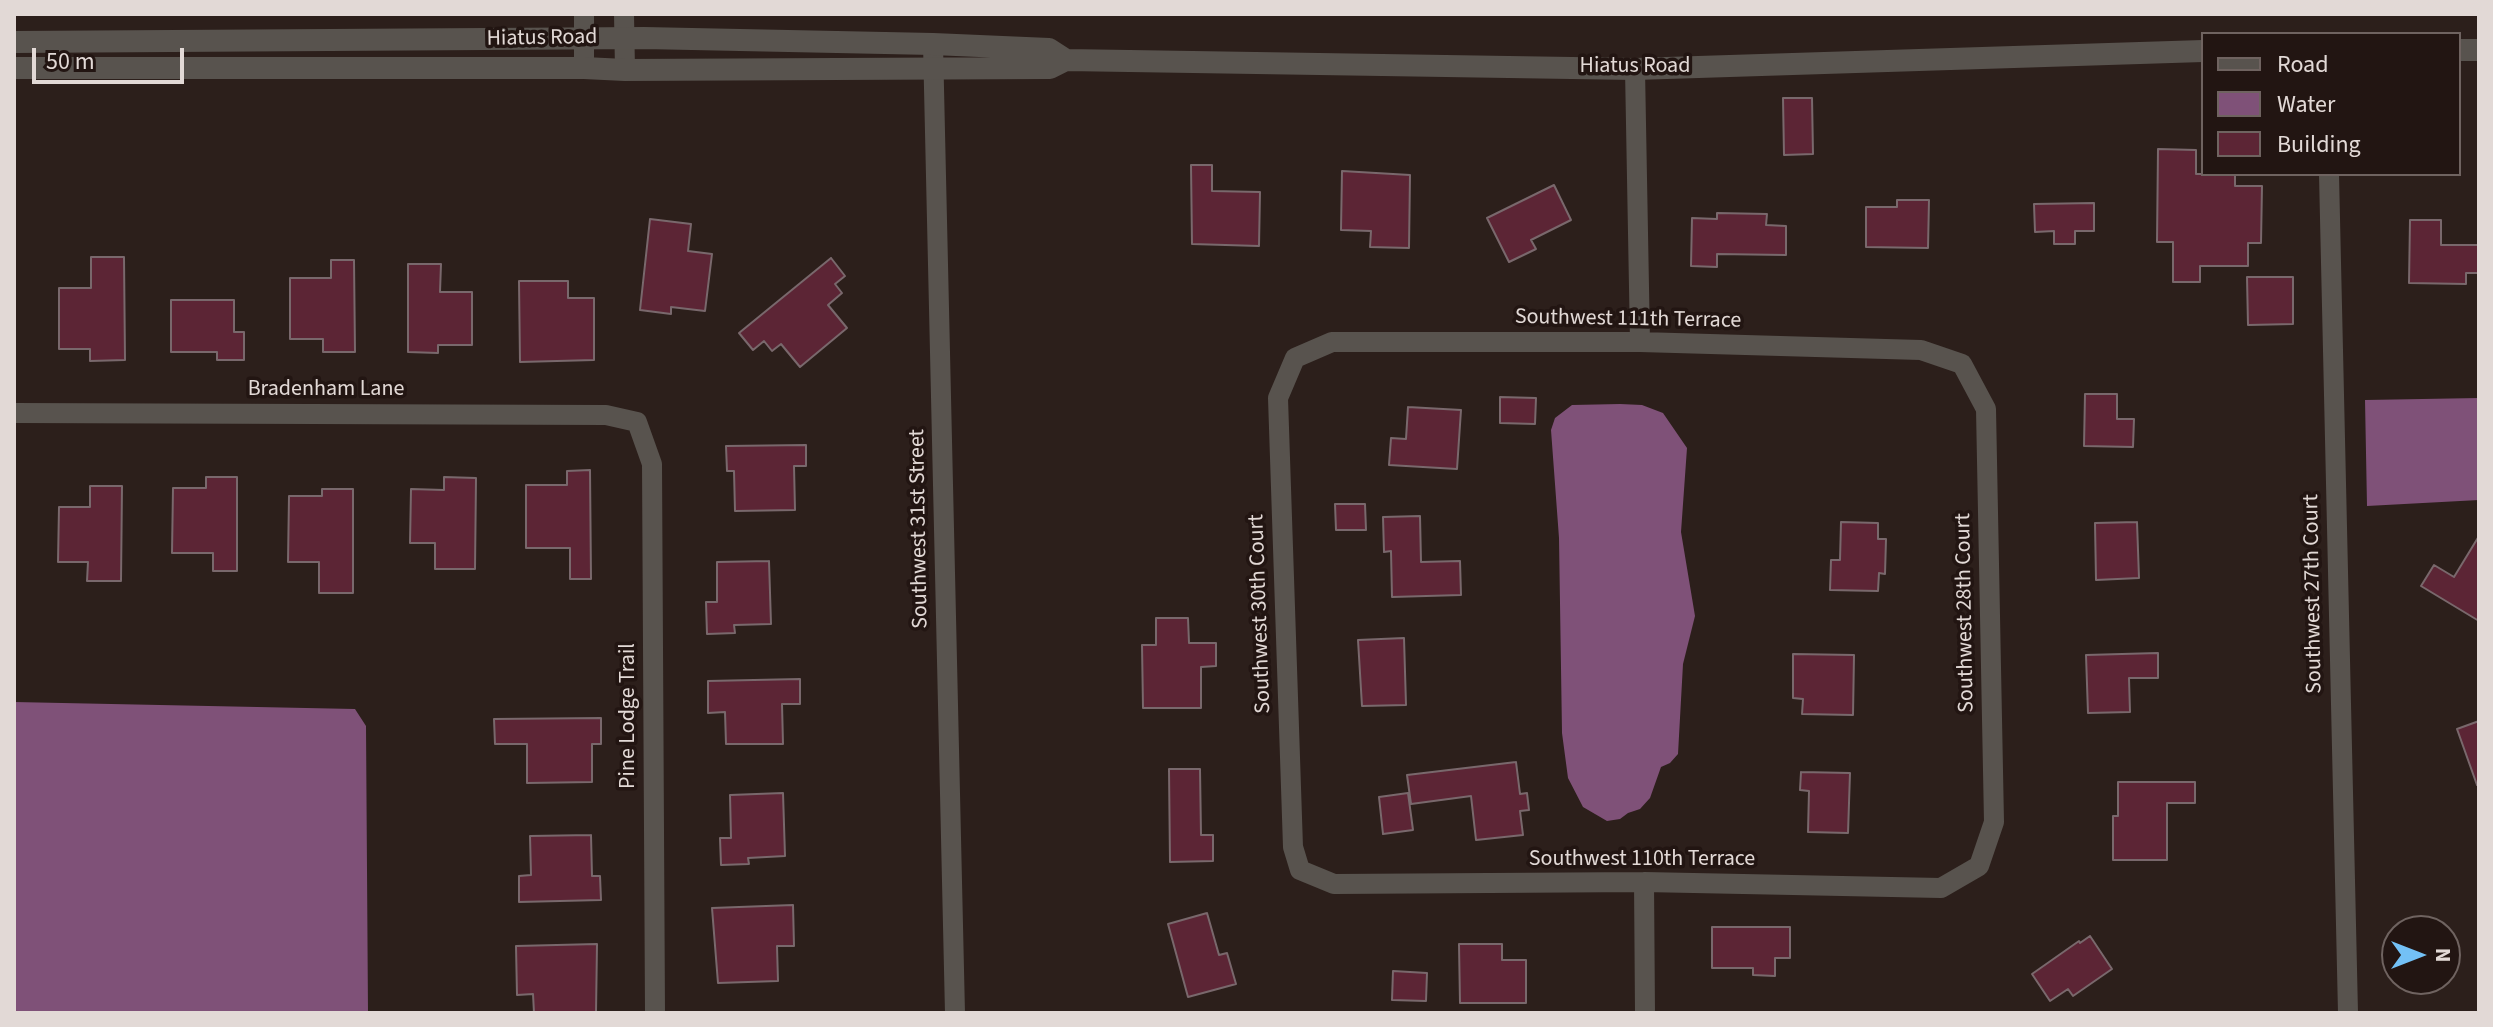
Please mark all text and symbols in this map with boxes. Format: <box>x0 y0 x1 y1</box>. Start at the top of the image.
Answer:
street label: Hiatus Road <box>486 25 598 53</box>
scale bar <box>36 32 188 82</box>
legend <box>2201 32 2461 176</box>
text: 50 m <box>46 44 95 79</box>
text: Road <box>2277 47 2329 82</box>
street label: Hiatus Road <box>1580 54 1690 80</box>
text: Water <box>2277 87 2335 122</box>
text: Building <box>2277 127 2361 162</box>
street label: Southwest 111th Terrace <box>1515 305 1741 335</box>
street label: Bradenham Lane <box>248 377 404 403</box>
street label: Southwest 31st Street <box>905 429 935 629</box>
street label: Southwest 27th Court <box>2299 494 2329 694</box>
street label: Southwest 28th Court <box>1951 513 1981 713</box>
street label: Southwest 30th Court <box>1244 514 1278 714</box>
street label: Pine Lodge Trail <box>616 643 642 789</box>
street label: Southwest 110th Terrace <box>1529 847 1755 873</box>
north arrow <box>2381 915 2461 995</box>
text: N <box>2427 948 2459 962</box>

